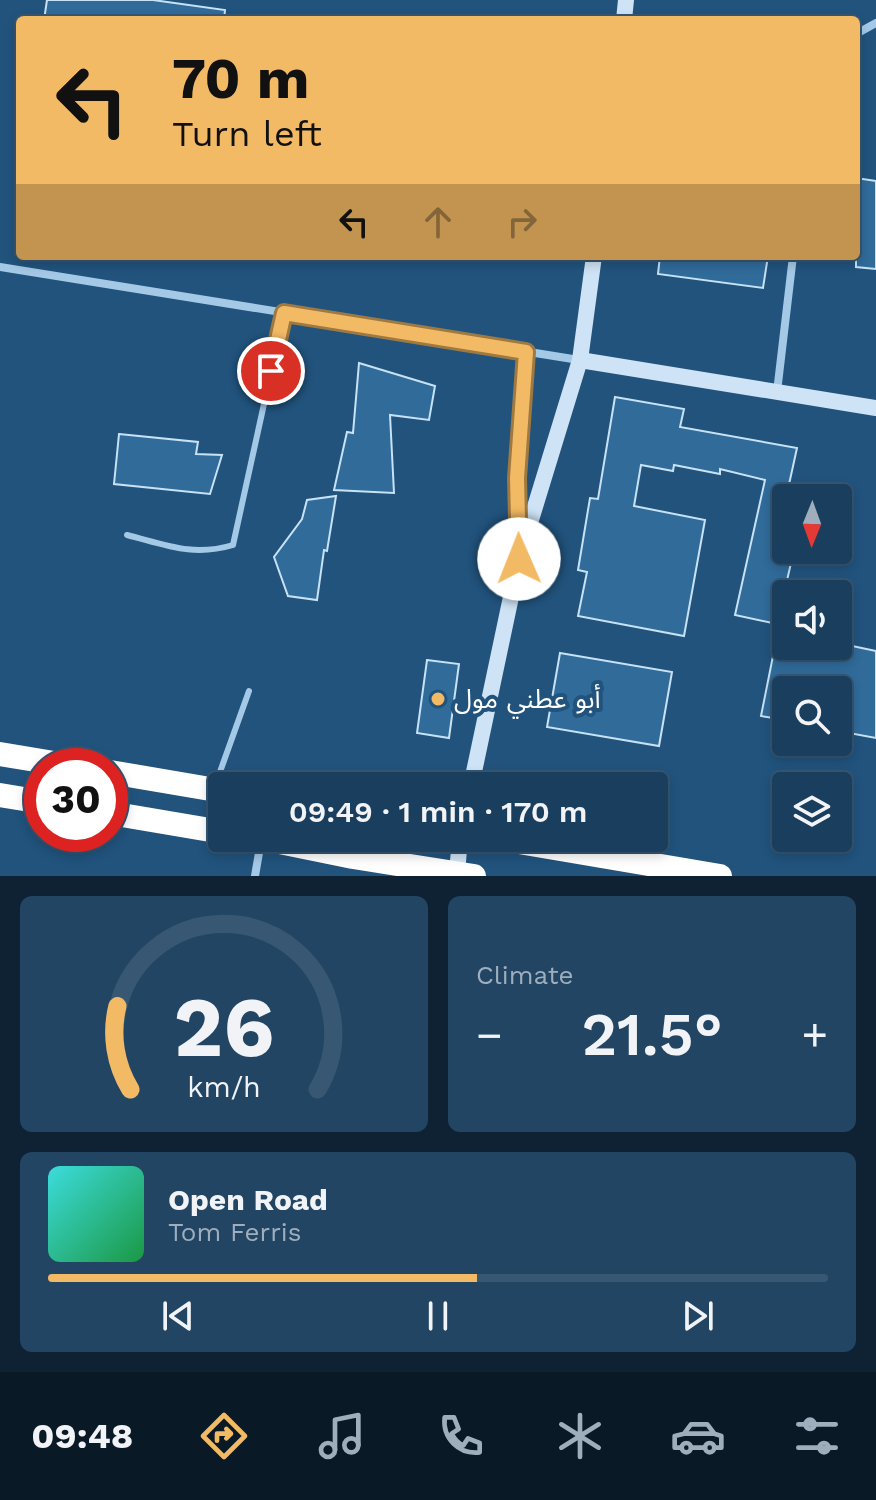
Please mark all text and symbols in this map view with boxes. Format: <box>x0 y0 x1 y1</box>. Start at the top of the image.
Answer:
text: 70 m <box>172 46 309 112</box>
icon: left <box>40 48 144 152</box>
text: Turn left <box>172 113 322 155</box>
icon: left <box>332 200 376 244</box>
icon: ahead <box>416 200 460 244</box>
icon: right <box>500 200 544 244</box>
pin <box>237 337 305 405</box>
icon: arrive <box>249 349 293 393</box>
north arrow <box>772 484 852 564</box>
map controls <box>772 484 852 852</box>
position arrow <box>477 517 561 601</box>
button: sound <box>772 580 852 660</box>
button: search <box>772 676 852 756</box>
place label: أبو عطني مول <box>454 683 601 719</box>
marker: أبو عطني مول <box>429 690 447 708</box>
speed limit sign: 30 <box>24 748 128 852</box>
button: layers <box>772 772 852 852</box>
text: 09:49 · 1 min · 170 m <box>289 794 587 829</box>
text: Climate <box>476 960 574 990</box>
text: 26 <box>174 979 274 1076</box>
text: 21.5° <box>581 999 723 1070</box>
text: − <box>476 1009 503 1061</box>
text: + <box>801 1009 828 1061</box>
text: km/h <box>187 1070 261 1104</box>
text: Open Road <box>168 1182 328 1217</box>
text: Tom Ferris <box>168 1217 301 1247</box>
icon: previous <box>156 1294 200 1338</box>
icon: pause <box>416 1294 460 1338</box>
icon: next <box>676 1294 720 1338</box>
icon: directions <box>196 1408 252 1464</box>
icon: music <box>314 1408 370 1464</box>
icon: phone <box>433 1408 489 1464</box>
icon: climate <box>552 1408 608 1464</box>
icon: car <box>670 1408 726 1464</box>
icon: filters <box>789 1408 845 1464</box>
text: 09:48 <box>31 1415 133 1457</box>

